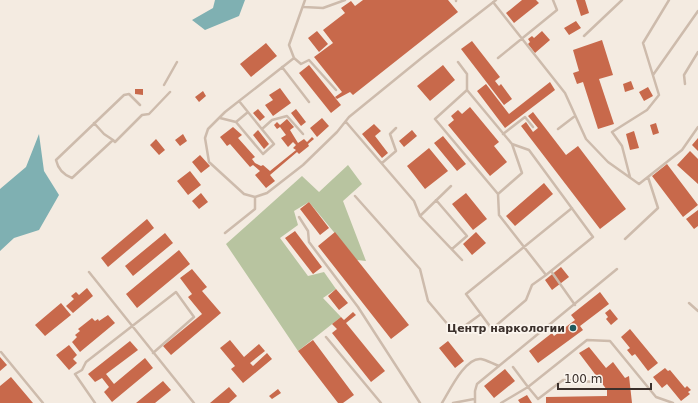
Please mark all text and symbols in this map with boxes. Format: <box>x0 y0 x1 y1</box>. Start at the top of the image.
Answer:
place label: Центр наркологии <box>447 322 565 335</box>
marker: Центр наркологии <box>568 323 578 333</box>
scale bar <box>558 365 651 391</box>
text: 100 m <box>564 372 602 386</box>

